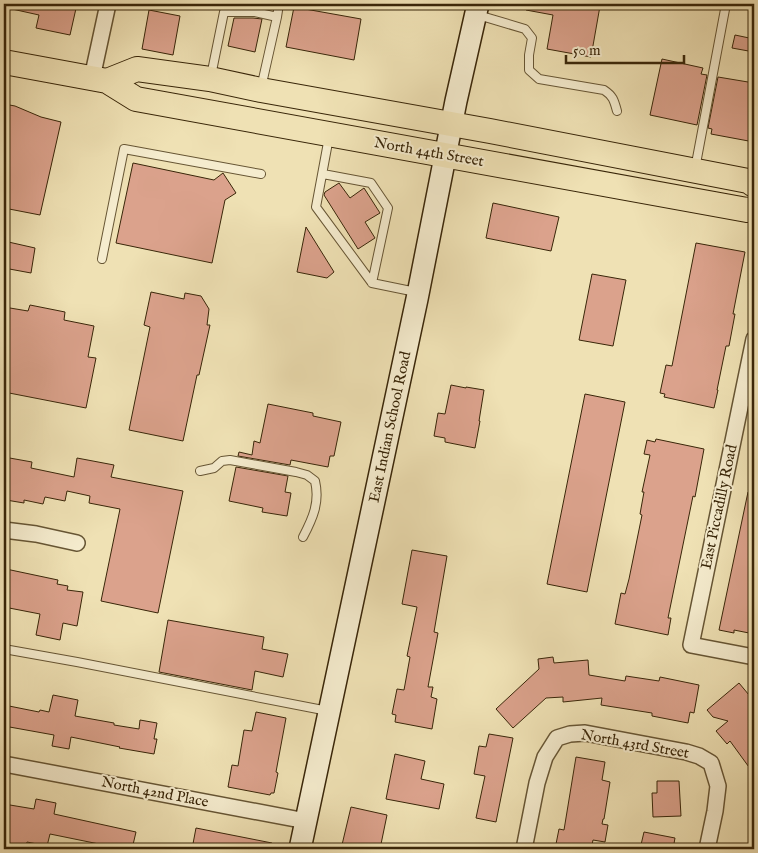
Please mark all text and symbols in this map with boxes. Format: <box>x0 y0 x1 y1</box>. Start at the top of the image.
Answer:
scale bar <box>566 32 683 64</box>
text: 50 m <box>573 41 601 60</box>
street label: North 44th Street <box>373 133 485 171</box>
street label: East Indian School Road <box>365 349 416 504</box>
street label: East Piccadilly Road <box>696 442 742 571</box>
street label: North 43rd Street <box>579 725 691 763</box>
street label: North 42nd Place <box>100 772 210 812</box>

